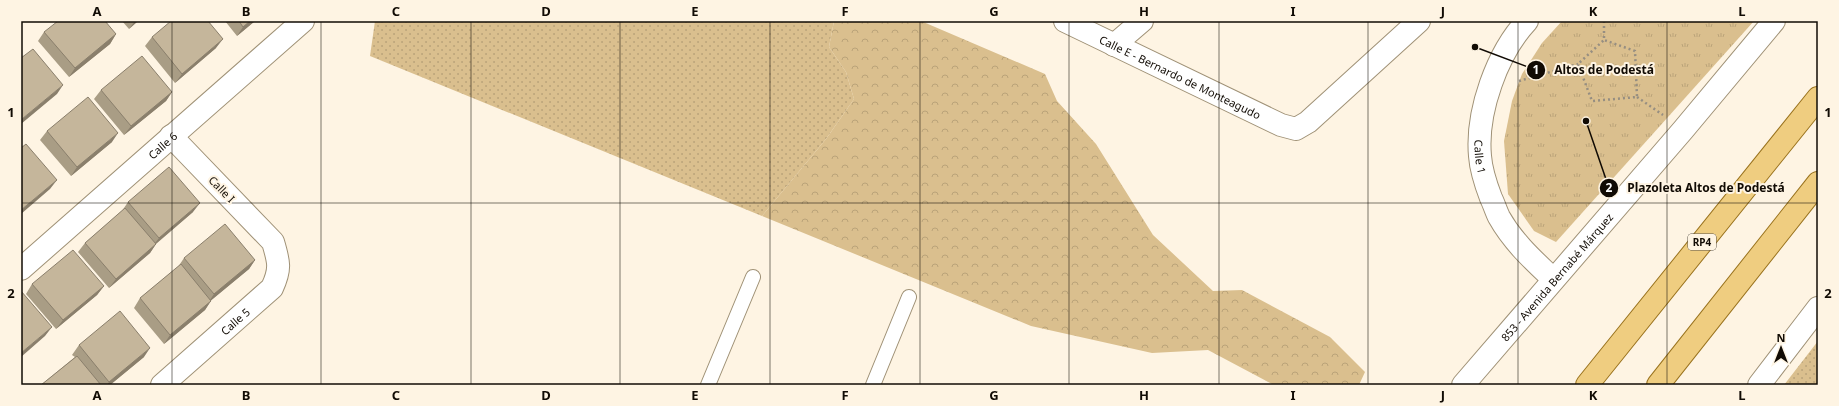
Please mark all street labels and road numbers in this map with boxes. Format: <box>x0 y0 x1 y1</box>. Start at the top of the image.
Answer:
street label: Calle E - Bernardo de Monteagudo <box>1097 31 1264 122</box>
street label: Calle 6 <box>144 128 180 162</box>
street label: Calle 1 <box>1472 139 1490 175</box>
street label: Calle I <box>206 172 239 206</box>
street label: 853 - Avenida Bernabé Márquez <box>1497 210 1616 344</box>
road number: RP4 <box>1688 234 1716 250</box>
street label: Calle 5 <box>217 304 253 338</box>

